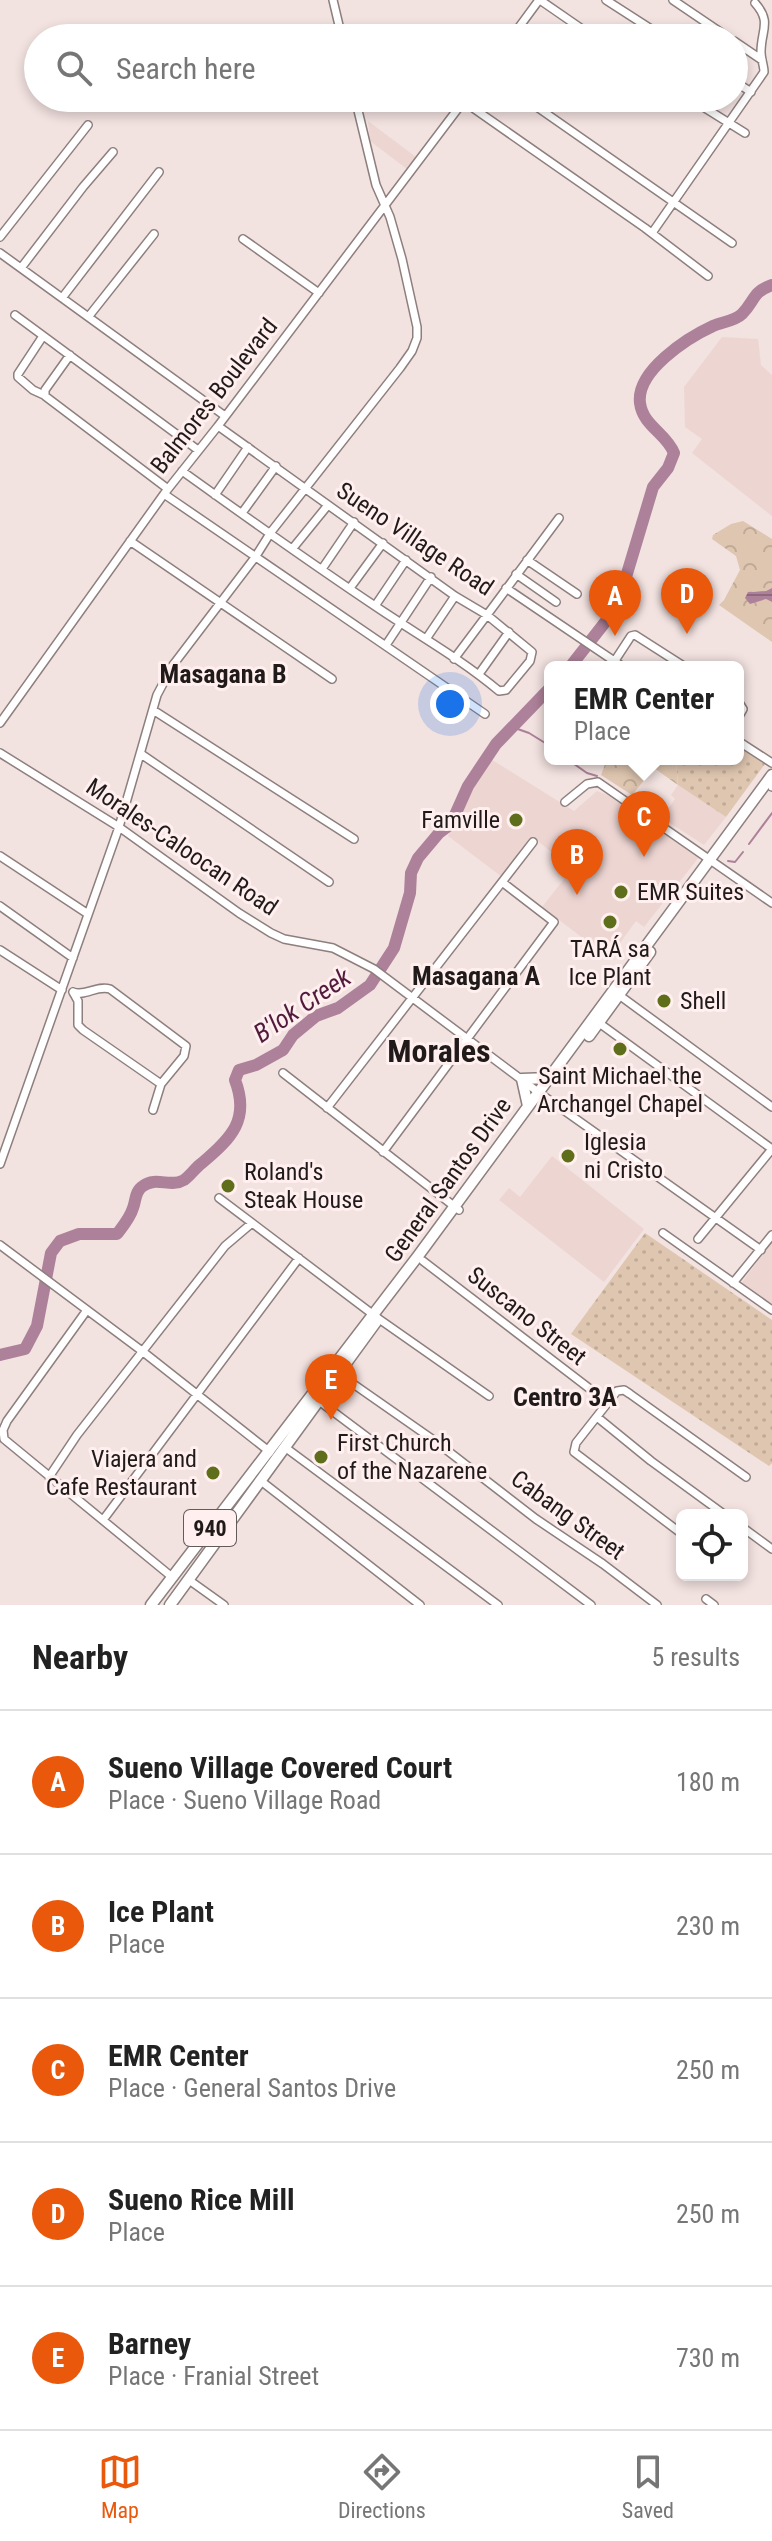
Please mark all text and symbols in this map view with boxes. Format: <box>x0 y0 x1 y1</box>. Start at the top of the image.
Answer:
search box <box>24 24 748 112</box>
icon: search <box>52 46 96 90</box>
text: Search here <box>116 51 256 86</box>
street label: Balmores Boulevard <box>145 313 283 479</box>
street label: Sueno Village Road <box>331 476 499 602</box>
pin: D <box>661 568 713 634</box>
pin: A <box>589 570 641 636</box>
district label: Masagana B <box>160 659 287 689</box>
popup <box>544 661 744 765</box>
text: EMR Center <box>574 681 714 716</box>
your location <box>430 684 470 724</box>
text: Place <box>574 716 631 746</box>
street label: Morales-Caloocan Road <box>81 773 283 921</box>
pin: C <box>618 791 670 857</box>
place label: Famville <box>421 806 500 834</box>
marker: Famville <box>507 811 525 829</box>
pin: B <box>551 829 603 895</box>
place label: EMR Suites <box>637 878 744 906</box>
marker: EMR Suites <box>612 883 630 901</box>
marker: TARÁ sa Ice Plant <box>601 913 619 931</box>
place label: TARÁ sa Ice Plant <box>569 935 651 991</box>
water label: B'lok Creek <box>248 961 357 1048</box>
district label: Masagana A <box>412 961 540 991</box>
place label: Shell <box>680 987 726 1015</box>
marker: Shell <box>655 992 673 1010</box>
district label: Morales <box>387 1032 491 1070</box>
marker: Saint Michael the Archangel Chapel <box>611 1040 629 1058</box>
place label: Saint Michael the Archangel Chapel <box>537 1062 703 1118</box>
street label: General Santos Drive <box>379 1092 517 1268</box>
place label: Iglesia ni Cristo <box>584 1128 663 1184</box>
marker: Iglesia ni Cristo <box>559 1147 577 1165</box>
place label: Roland's Steak House <box>244 1158 363 1214</box>
marker: Roland's Steak House <box>219 1177 237 1195</box>
street label: Suscano Street <box>462 1261 592 1371</box>
pin: E <box>305 1354 357 1420</box>
district label: Centro 3A <box>513 1382 617 1412</box>
place label: First Church of the Nazarene <box>337 1429 487 1485</box>
place label: Viajera and Cafe Restaurant <box>46 1445 197 1501</box>
marker: First Church of the Nazarene <box>312 1448 330 1466</box>
marker: Viajera and Cafe Restaurant <box>204 1464 222 1482</box>
street label: Cabang Street <box>506 1464 630 1566</box>
map controls <box>676 1509 748 1581</box>
button: locate <box>676 1509 748 1581</box>
road number: 940 <box>184 1510 236 1546</box>
text: Nearby <box>32 1637 128 1677</box>
text: 5 results <box>651 1642 740 1672</box>
text: Sueno Village Covered Court <box>108 1750 452 1785</box>
text: A <box>50 1767 66 1797</box>
text: 180 m <box>676 1767 740 1797</box>
text: Place · Sueno Village Road <box>108 1785 381 1815</box>
text: Ice Plant <box>108 1894 214 1929</box>
text: B <box>51 1911 65 1941</box>
text: 230 m <box>676 1911 740 1941</box>
text: Place <box>108 1929 165 1959</box>
text: EMR Center <box>108 2038 249 2073</box>
text: C <box>51 2055 65 2085</box>
text: 250 m <box>676 2055 740 2085</box>
text: Place · General Santos Drive <box>108 2073 396 2103</box>
text: Sueno Rice Mill <box>108 2182 295 2217</box>
text: D <box>51 2199 65 2229</box>
text: 250 m <box>676 2199 740 2229</box>
text: Place <box>108 2217 165 2247</box>
text: Barney <box>108 2326 191 2361</box>
text: E <box>52 2343 64 2373</box>
text: 730 m <box>676 2343 740 2373</box>
text: Place · Franial Street <box>108 2361 319 2391</box>
tab: Map <box>98 2450 142 2523</box>
tab: Directions <box>338 2450 426 2523</box>
tab: Saved <box>622 2450 674 2523</box>

